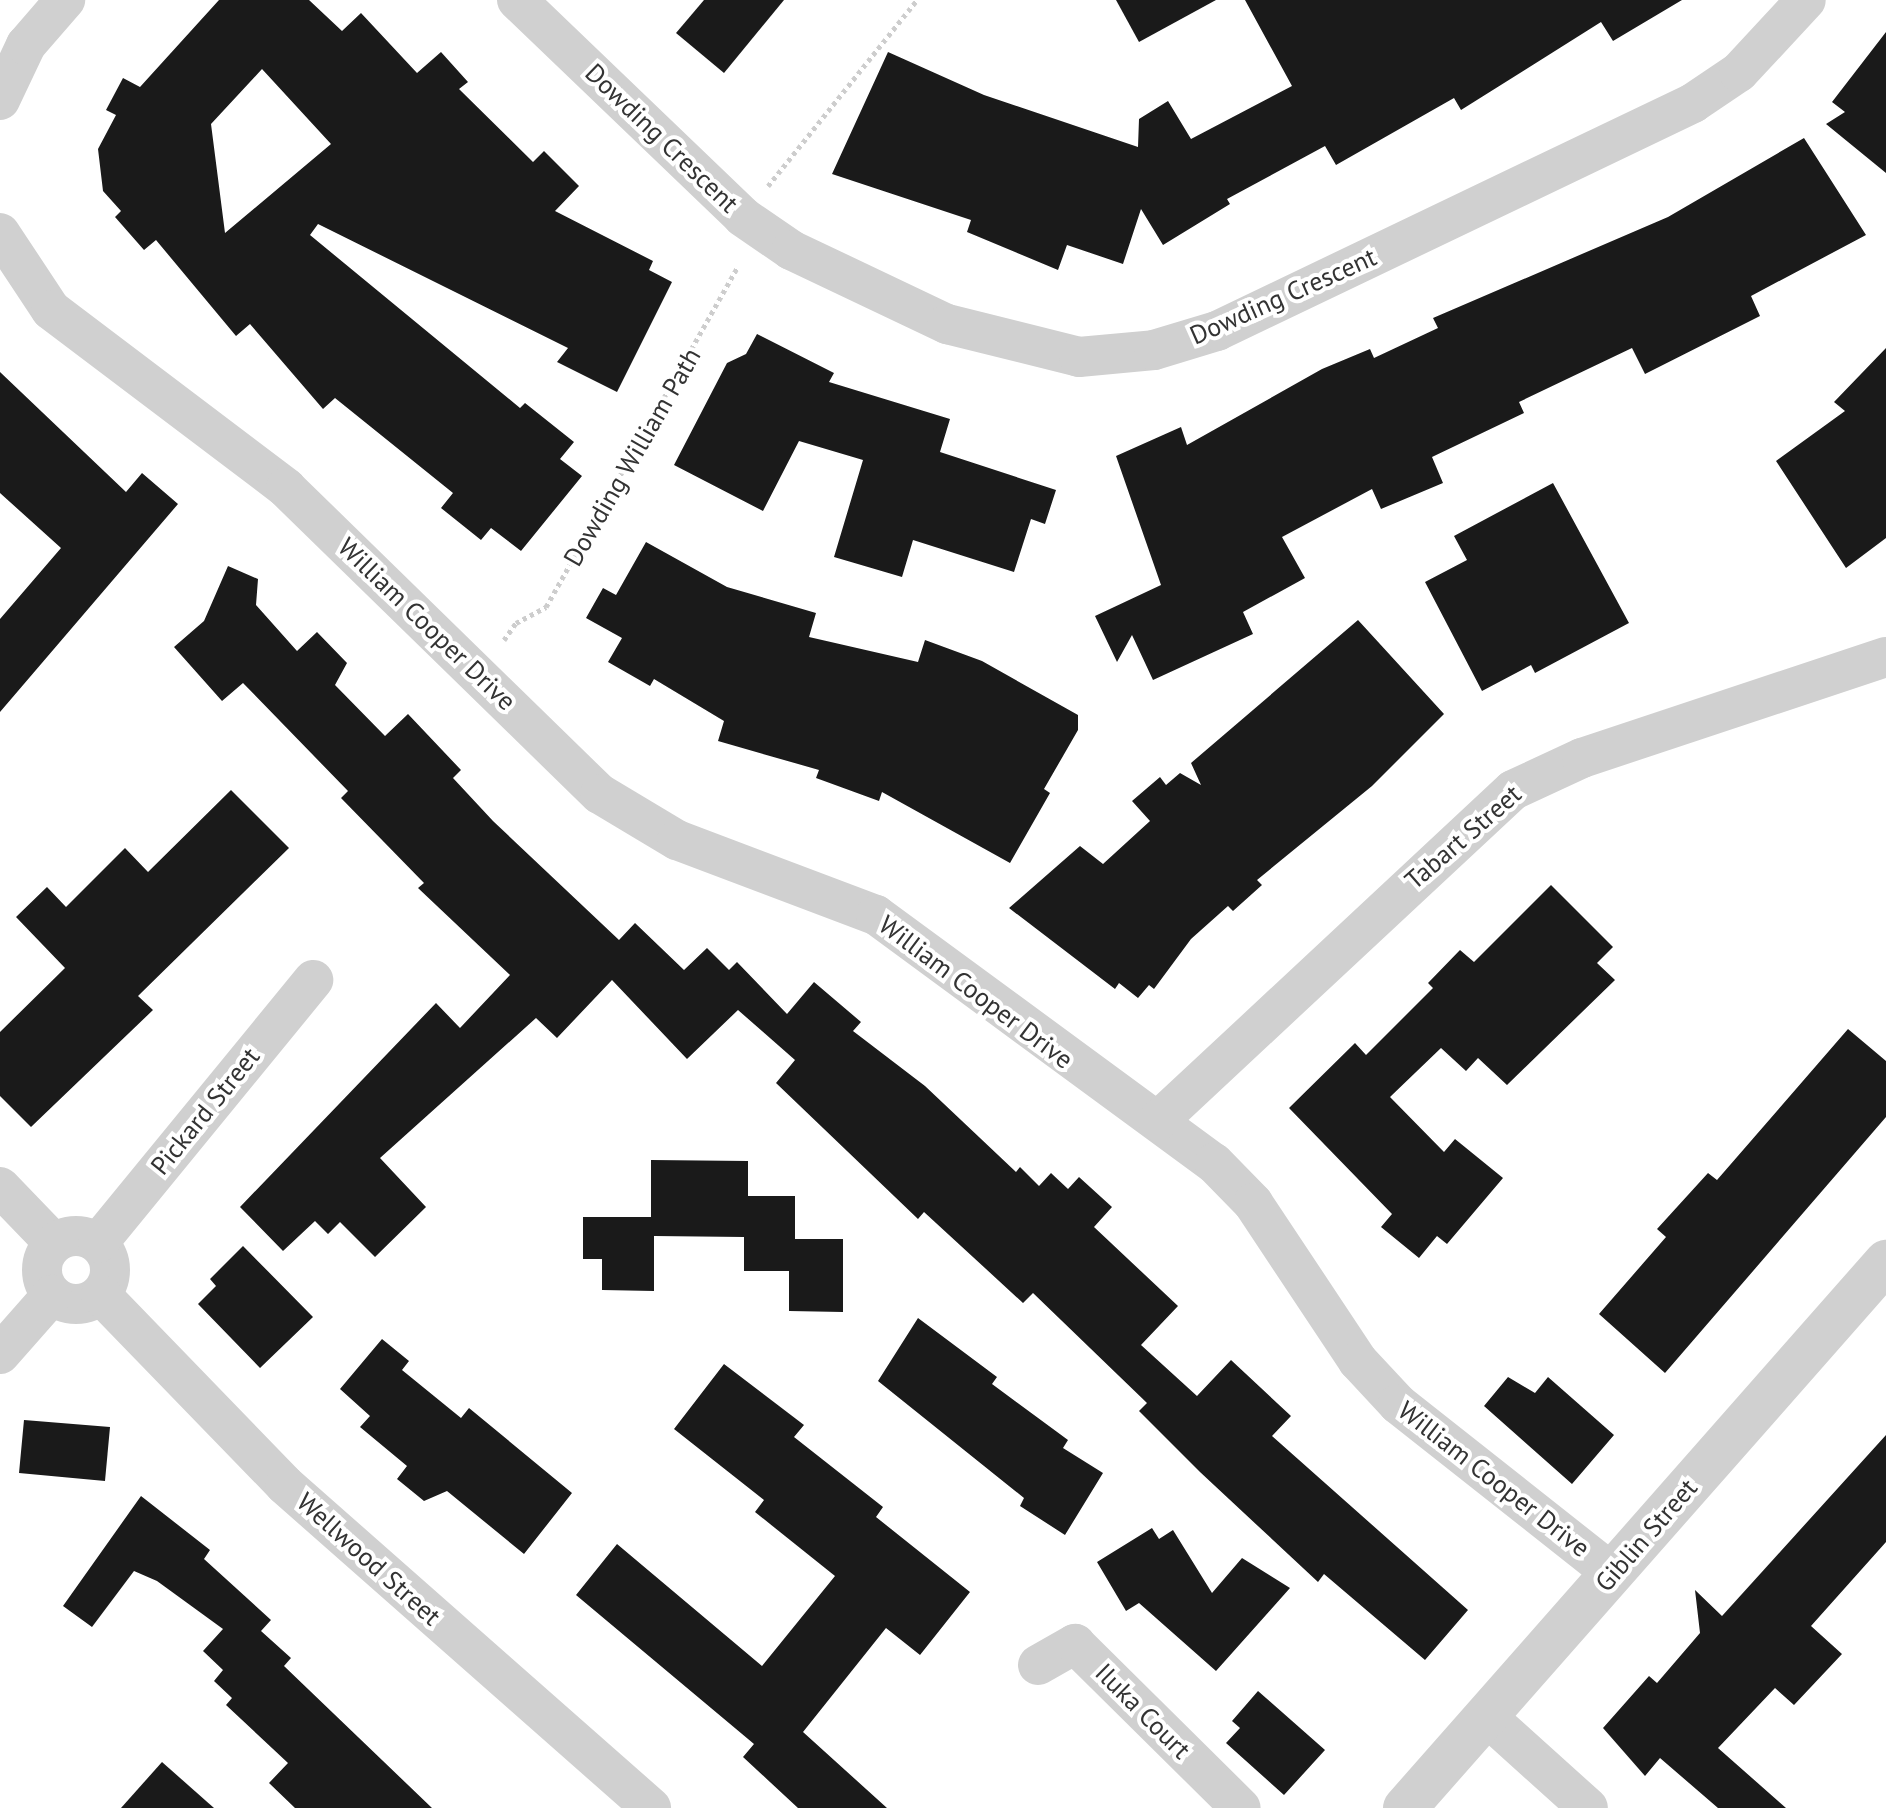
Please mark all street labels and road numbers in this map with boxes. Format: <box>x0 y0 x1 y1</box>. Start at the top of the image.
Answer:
street label: Dowding Crescent <box>579 57 745 219</box>
street label: Dowding Crescent <box>1185 241 1381 351</box>
street label: Dowding William Path <box>557 342 707 572</box>
street label: William Cooper Drive <box>332 531 522 717</box>
street label: Tabart Street <box>1399 778 1527 896</box>
street label: William Cooper Drive <box>873 909 1079 1075</box>
street label: Pickard Street <box>144 1041 266 1181</box>
street label: William Cooper Drive <box>1392 1394 1596 1564</box>
street label: Giblin Street <box>1589 1472 1703 1598</box>
street label: Wellwood Street <box>291 1486 447 1632</box>
street label: Iluka Court <box>1089 1657 1197 1765</box>

